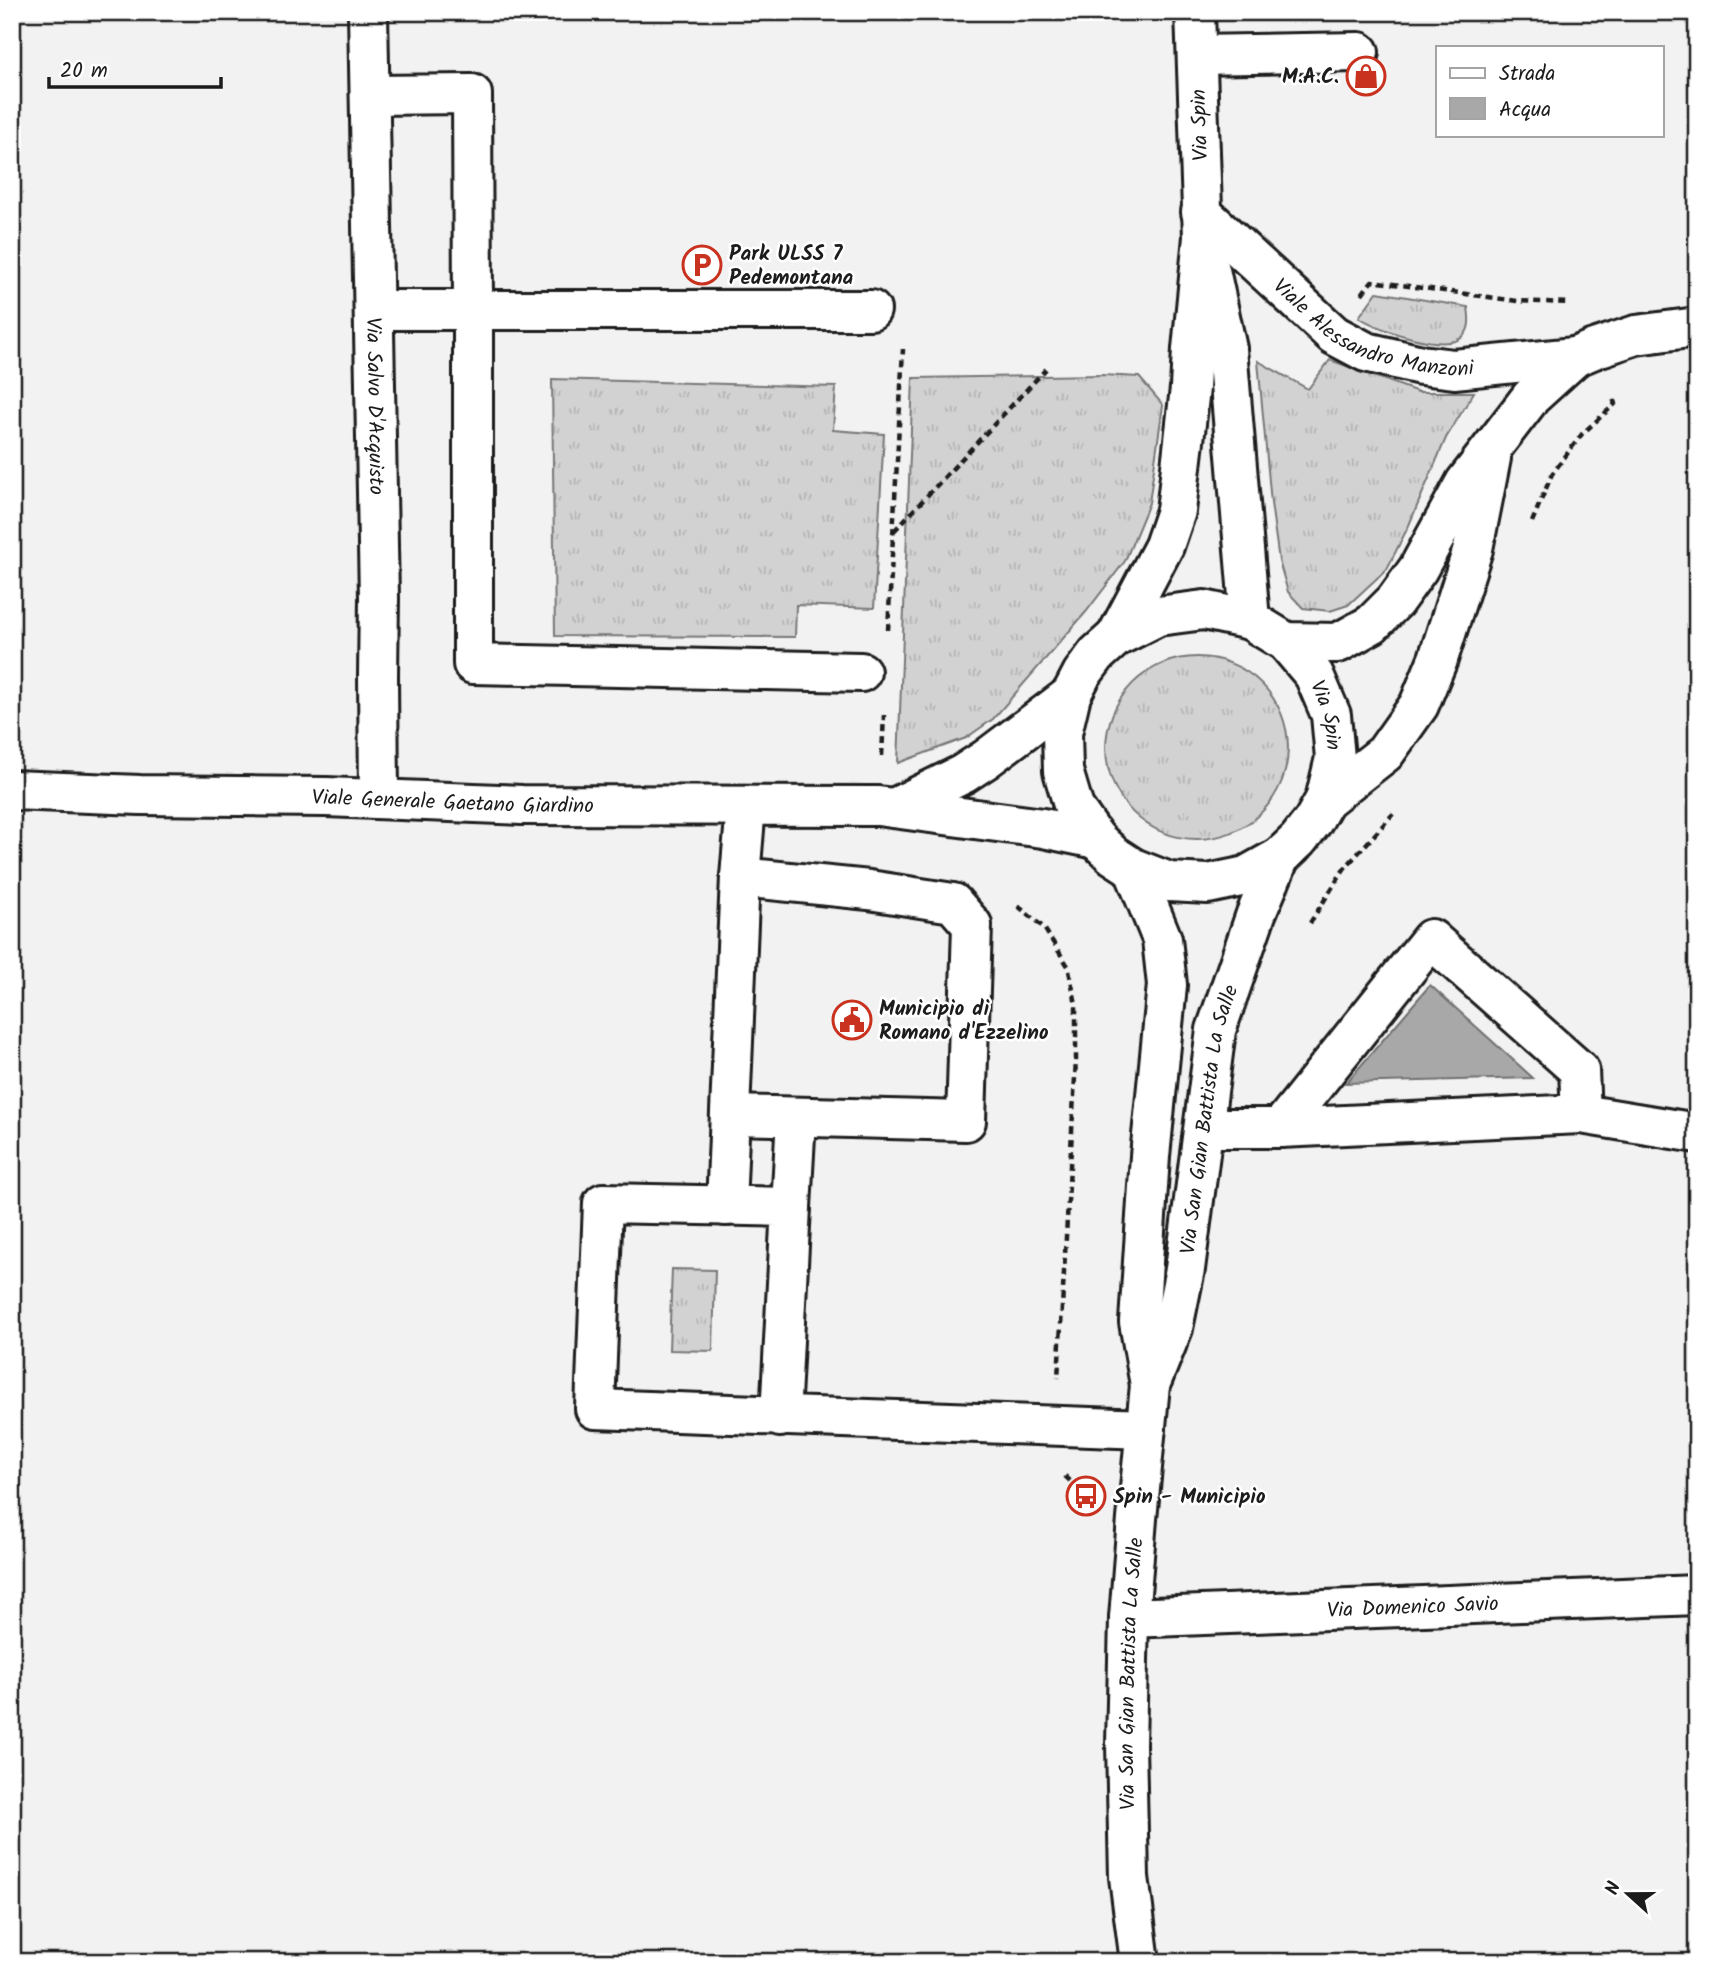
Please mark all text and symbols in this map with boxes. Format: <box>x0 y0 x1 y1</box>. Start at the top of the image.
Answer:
scale bar <box>49 46 220 90</box>
legend <box>1436 46 1664 136</box>
text: 20 m <box>60 55 108 88</box>
shop icon: M.A.C. <box>1345 55 1387 97</box>
text: Strada <box>1499 58 1555 91</box>
place label: M.A.C. <box>1282 61 1339 94</box>
street label: Via Spin <box>1183 88 1218 161</box>
text: Acqua <box>1499 94 1551 127</box>
place label: Park ULSS 7 Pedemontana <box>729 238 854 295</box>
parking icon: Park ULSS 7 Pedemontana <box>681 244 723 286</box>
street label: Viale Alessandro Manzoni <box>1265 271 1476 387</box>
street label: Via Salvo D'Acquisto <box>356 317 392 495</box>
street label: Via Spin <box>1300 675 1349 752</box>
street label: Viale Generale Gaetano Giardino <box>312 782 594 823</box>
street label: Via San Gian Battista La Salle <box>1172 980 1249 1256</box>
place label: Municipio di Romano d'Ezzelino <box>879 993 1049 1050</box>
public building icon: Municipio di Romano d'Ezzelino <box>831 999 873 1041</box>
bus stop icon: Spin - Municipio <box>1065 1475 1107 1517</box>
place label: Spin - Municipio <box>1113 1481 1266 1514</box>
street label: Via San Gian Battista La Salle <box>1111 1536 1153 1811</box>
street label: Via Domenico Savio <box>1326 1588 1499 1628</box>
north arrow <box>1594 1858 1664 1928</box>
text: N <box>1598 1878 1630 1900</box>

